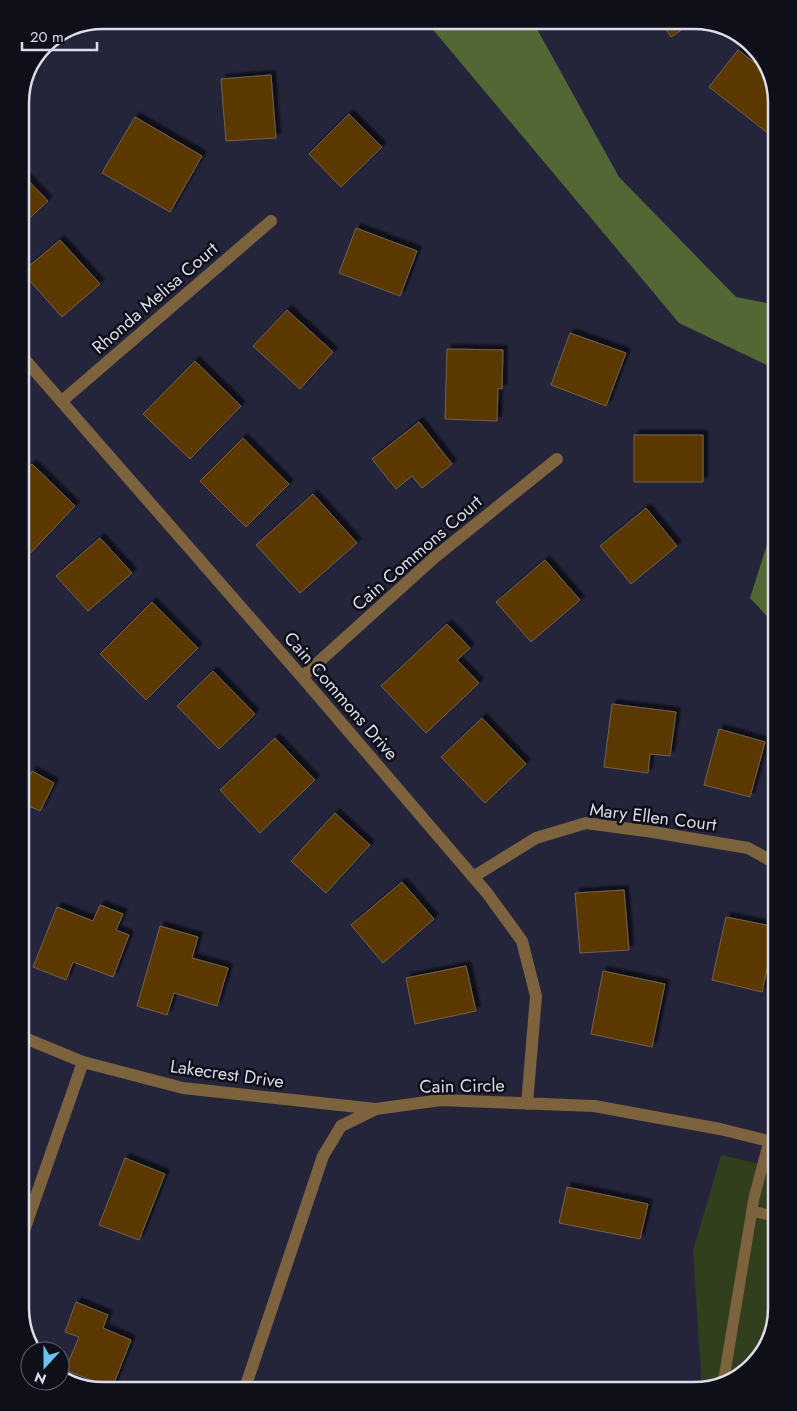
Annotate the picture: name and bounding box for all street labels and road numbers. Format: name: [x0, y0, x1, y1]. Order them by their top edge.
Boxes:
street label: Rhonda Melisa Court: [86, 236, 224, 360]
street label: Cain Commons Court: [346, 489, 488, 617]
street label: Cain Commons Drive: [278, 626, 404, 766]
street label: Mary Ellen Court: [588, 796, 719, 838]
street label: Lakecrest Drive: [169, 1053, 285, 1095]
street label: Cain Circle: [419, 1072, 505, 1100]

